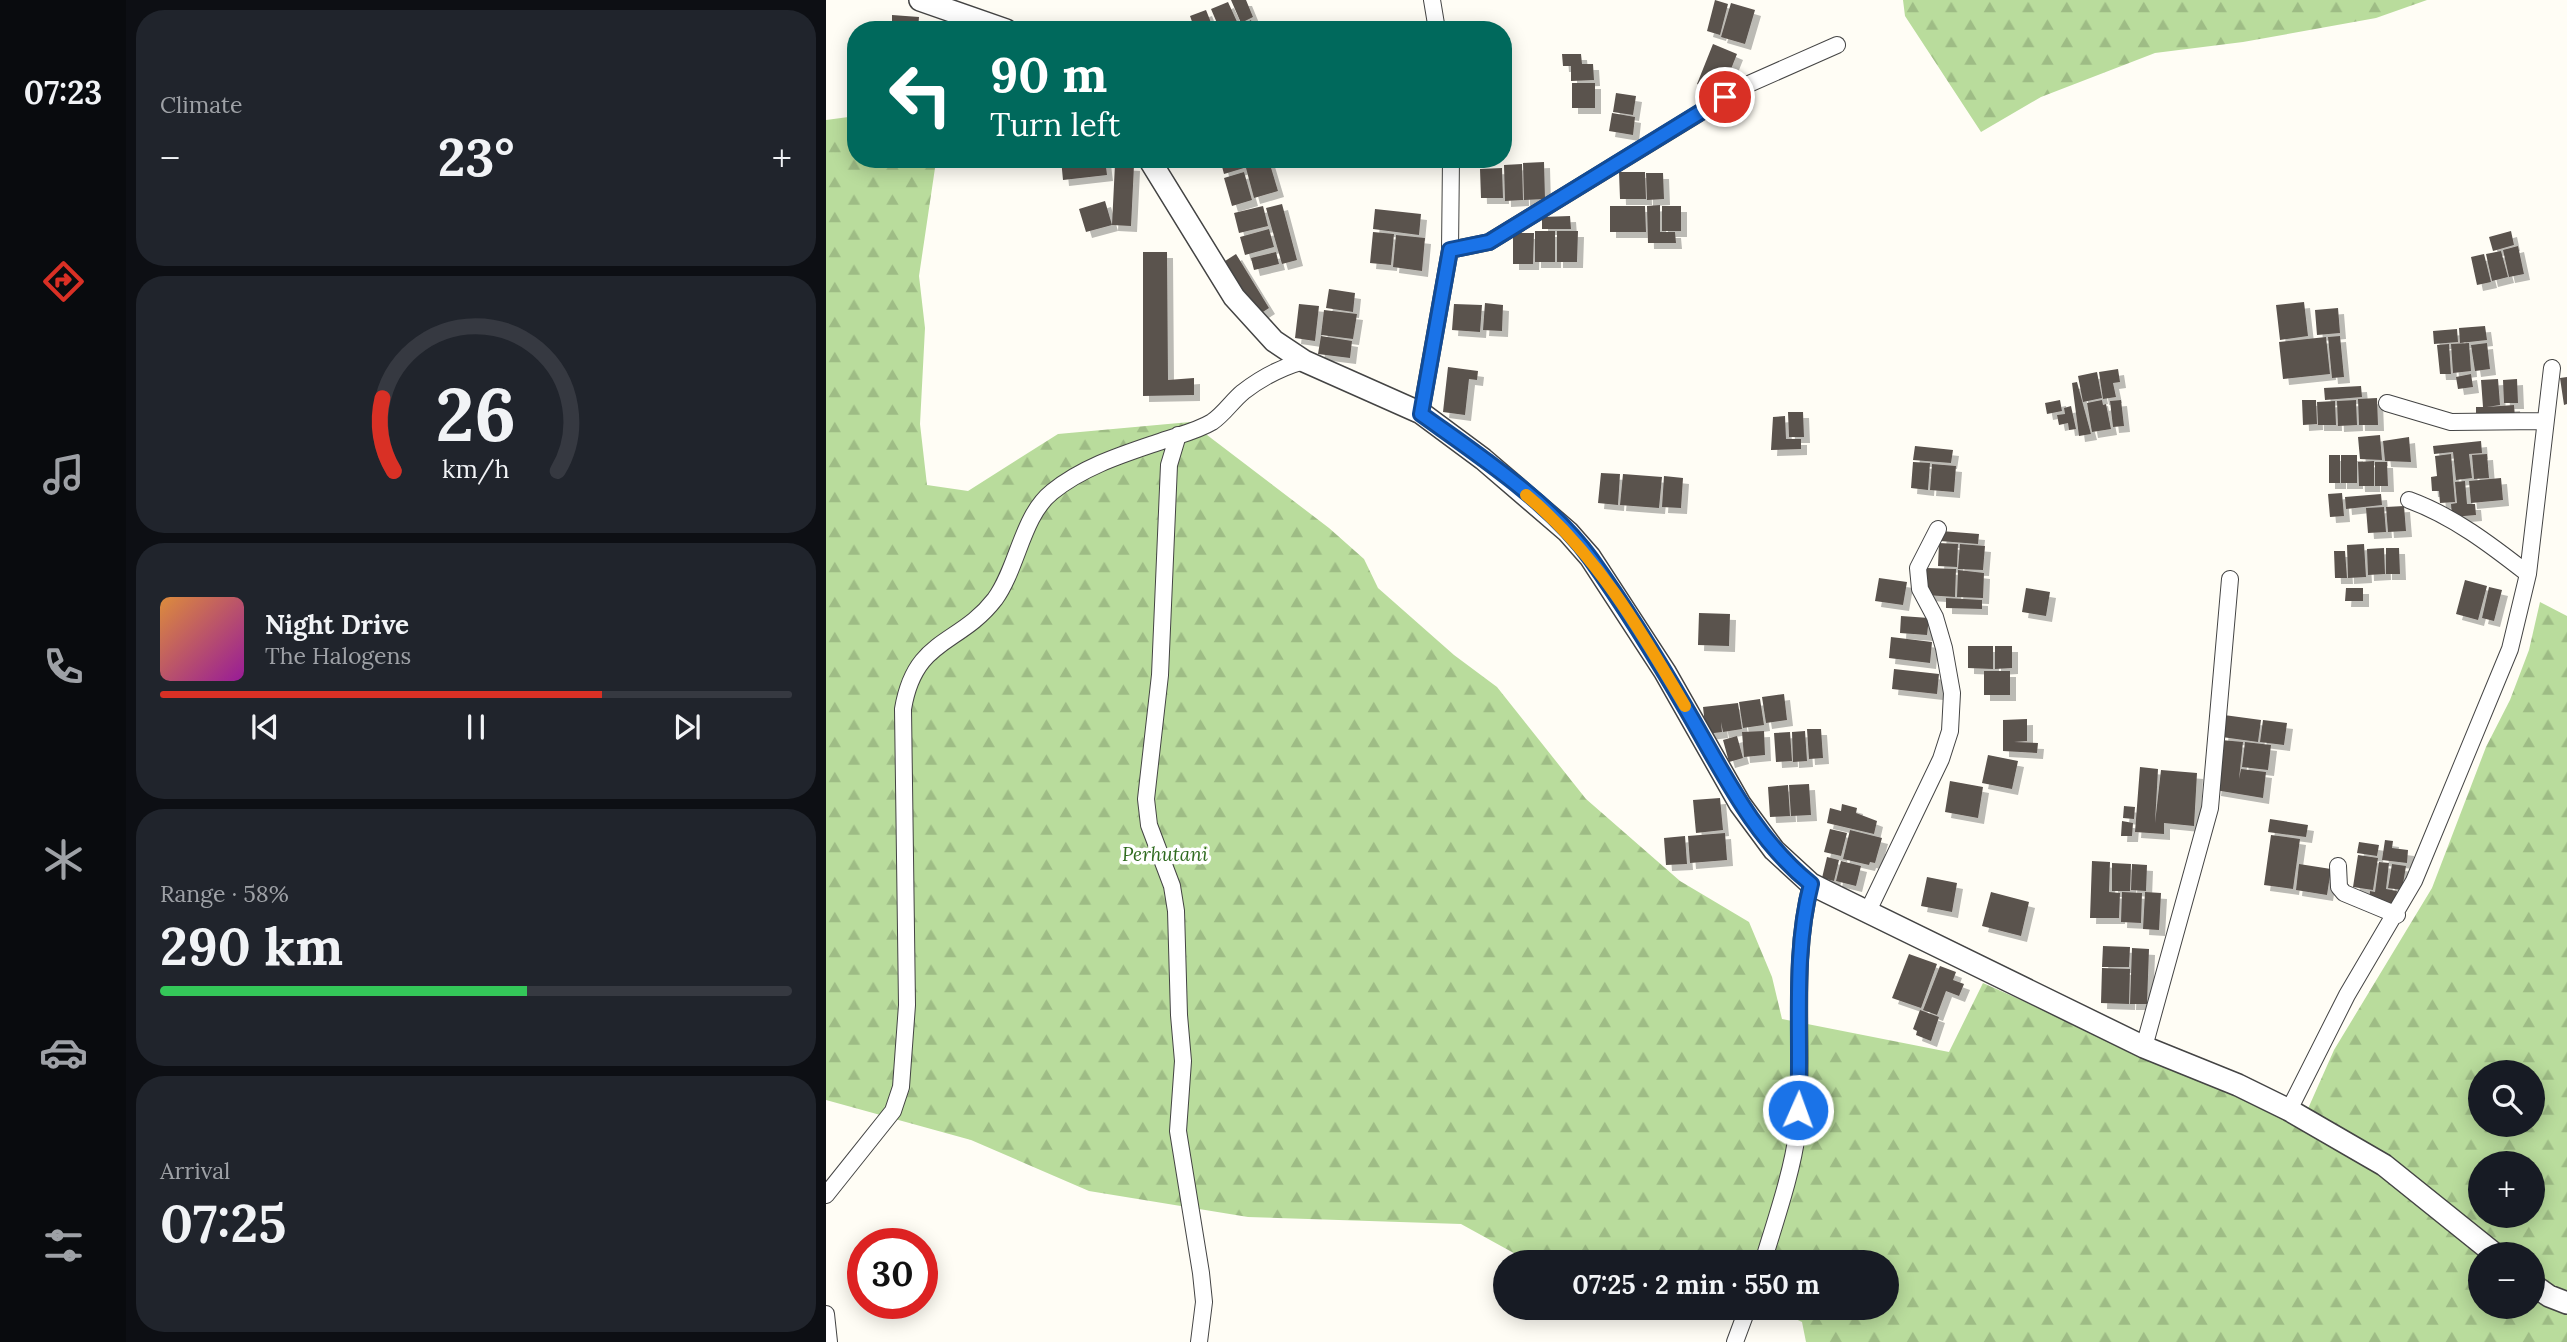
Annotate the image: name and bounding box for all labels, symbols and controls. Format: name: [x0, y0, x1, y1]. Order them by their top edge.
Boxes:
text: 90 m: [990, 43, 1107, 105]
icon: left: [875, 49, 966, 140]
pin: [1695, 67, 1755, 127]
text: 07:23: [24, 72, 102, 113]
icon: arrive: [1706, 78, 1744, 116]
text: Climate: [160, 90, 242, 119]
text: Turn left: [990, 104, 1120, 145]
text: 23°: [438, 124, 514, 190]
text: −: [160, 134, 180, 182]
text: +: [772, 134, 792, 182]
icon: directions: [39, 257, 88, 306]
text: 26: [436, 368, 516, 461]
icon: music: [39, 450, 88, 499]
text: km/h: [442, 452, 510, 484]
text: Night Drive: [265, 608, 409, 641]
text: The Halogens: [265, 641, 411, 670]
icon: phone: [39, 642, 88, 691]
icon: previous: [246, 708, 284, 746]
icon: pause: [457, 708, 495, 746]
icon: next: [668, 708, 706, 746]
icon: climate: [39, 835, 88, 884]
park label: Perhutani: [1122, 842, 1208, 866]
text: Range · 58%: [160, 879, 289, 908]
text: 290 km: [160, 913, 343, 979]
icon: car: [39, 1028, 88, 1077]
map controls: [2468, 1060, 2545, 1319]
button: search: [2468, 1060, 2545, 1137]
position arrow: [1761, 1073, 1835, 1147]
button: +: [2468, 1151, 2545, 1228]
text: Arrival: [160, 1156, 230, 1185]
text: 07:25: [160, 1190, 286, 1256]
icon: filters: [39, 1221, 88, 1270]
speed limit sign: 30: [847, 1228, 938, 1319]
button: −: [2468, 1242, 2545, 1319]
text: 07:25 · 2 min · 550 m: [1572, 1268, 1820, 1301]

